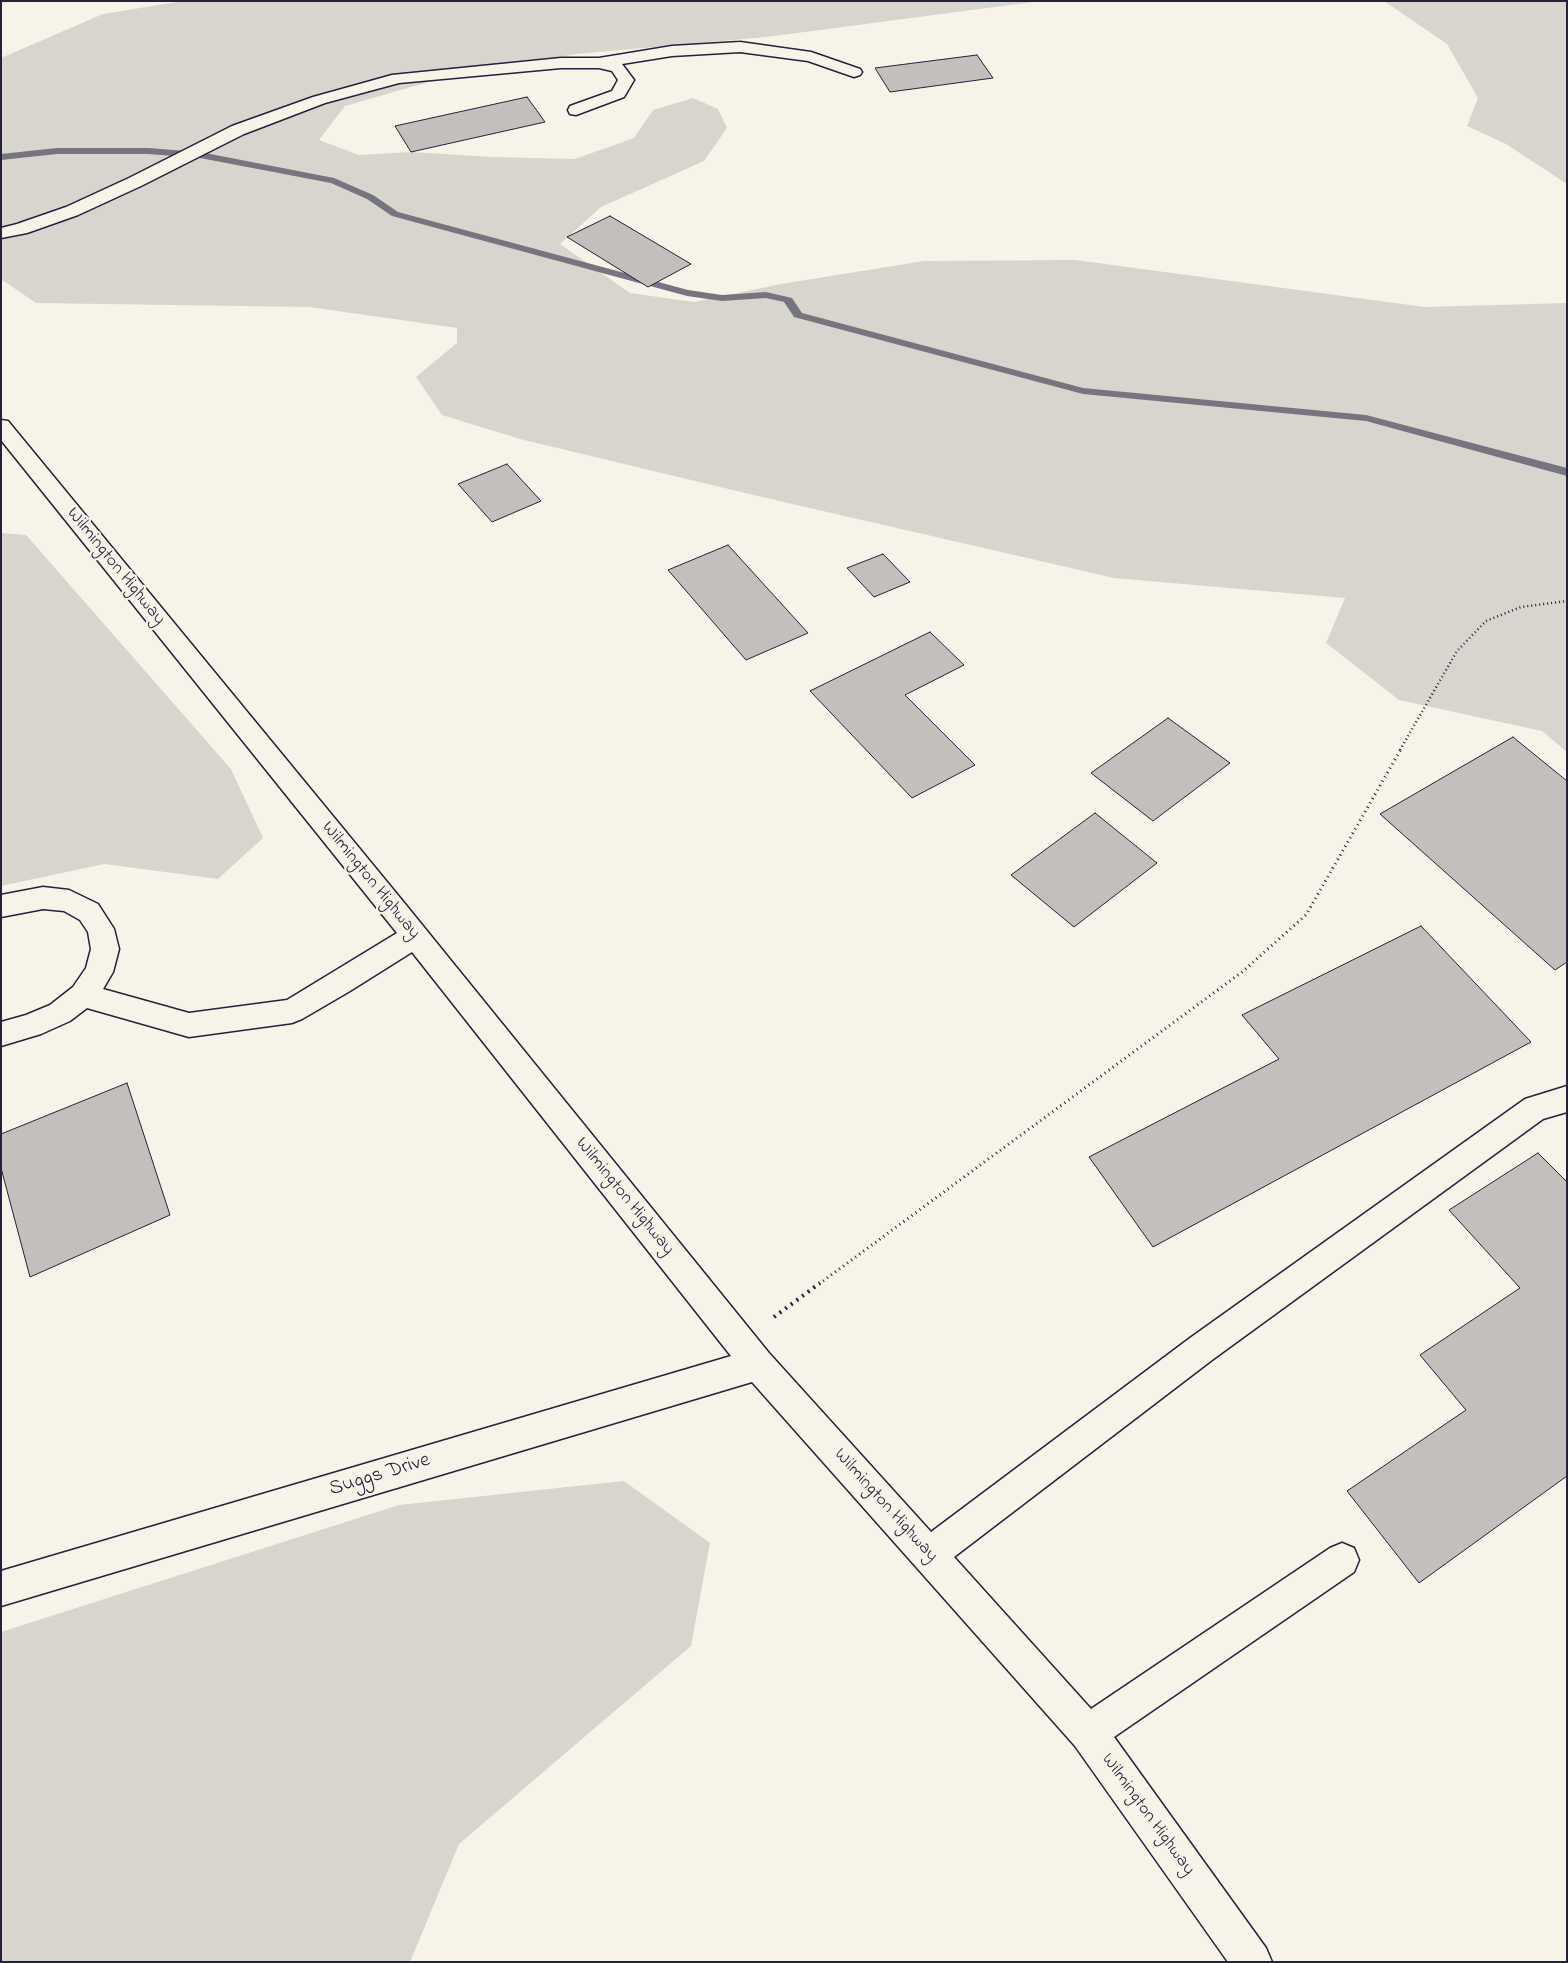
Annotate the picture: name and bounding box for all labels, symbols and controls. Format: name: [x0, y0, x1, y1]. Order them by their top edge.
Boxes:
street label: Wilmington Highway: [61, 504, 169, 630]
street label: Wilmington Highway: [316, 818, 424, 944]
street label: Wilmington Highway: [570, 1134, 678, 1260]
street label: Wilmington Highway: [828, 1445, 942, 1567]
street label: Suggs Drive: [327, 1449, 433, 1503]
street label: Wilmington Highway: [1096, 1750, 1198, 1880]

